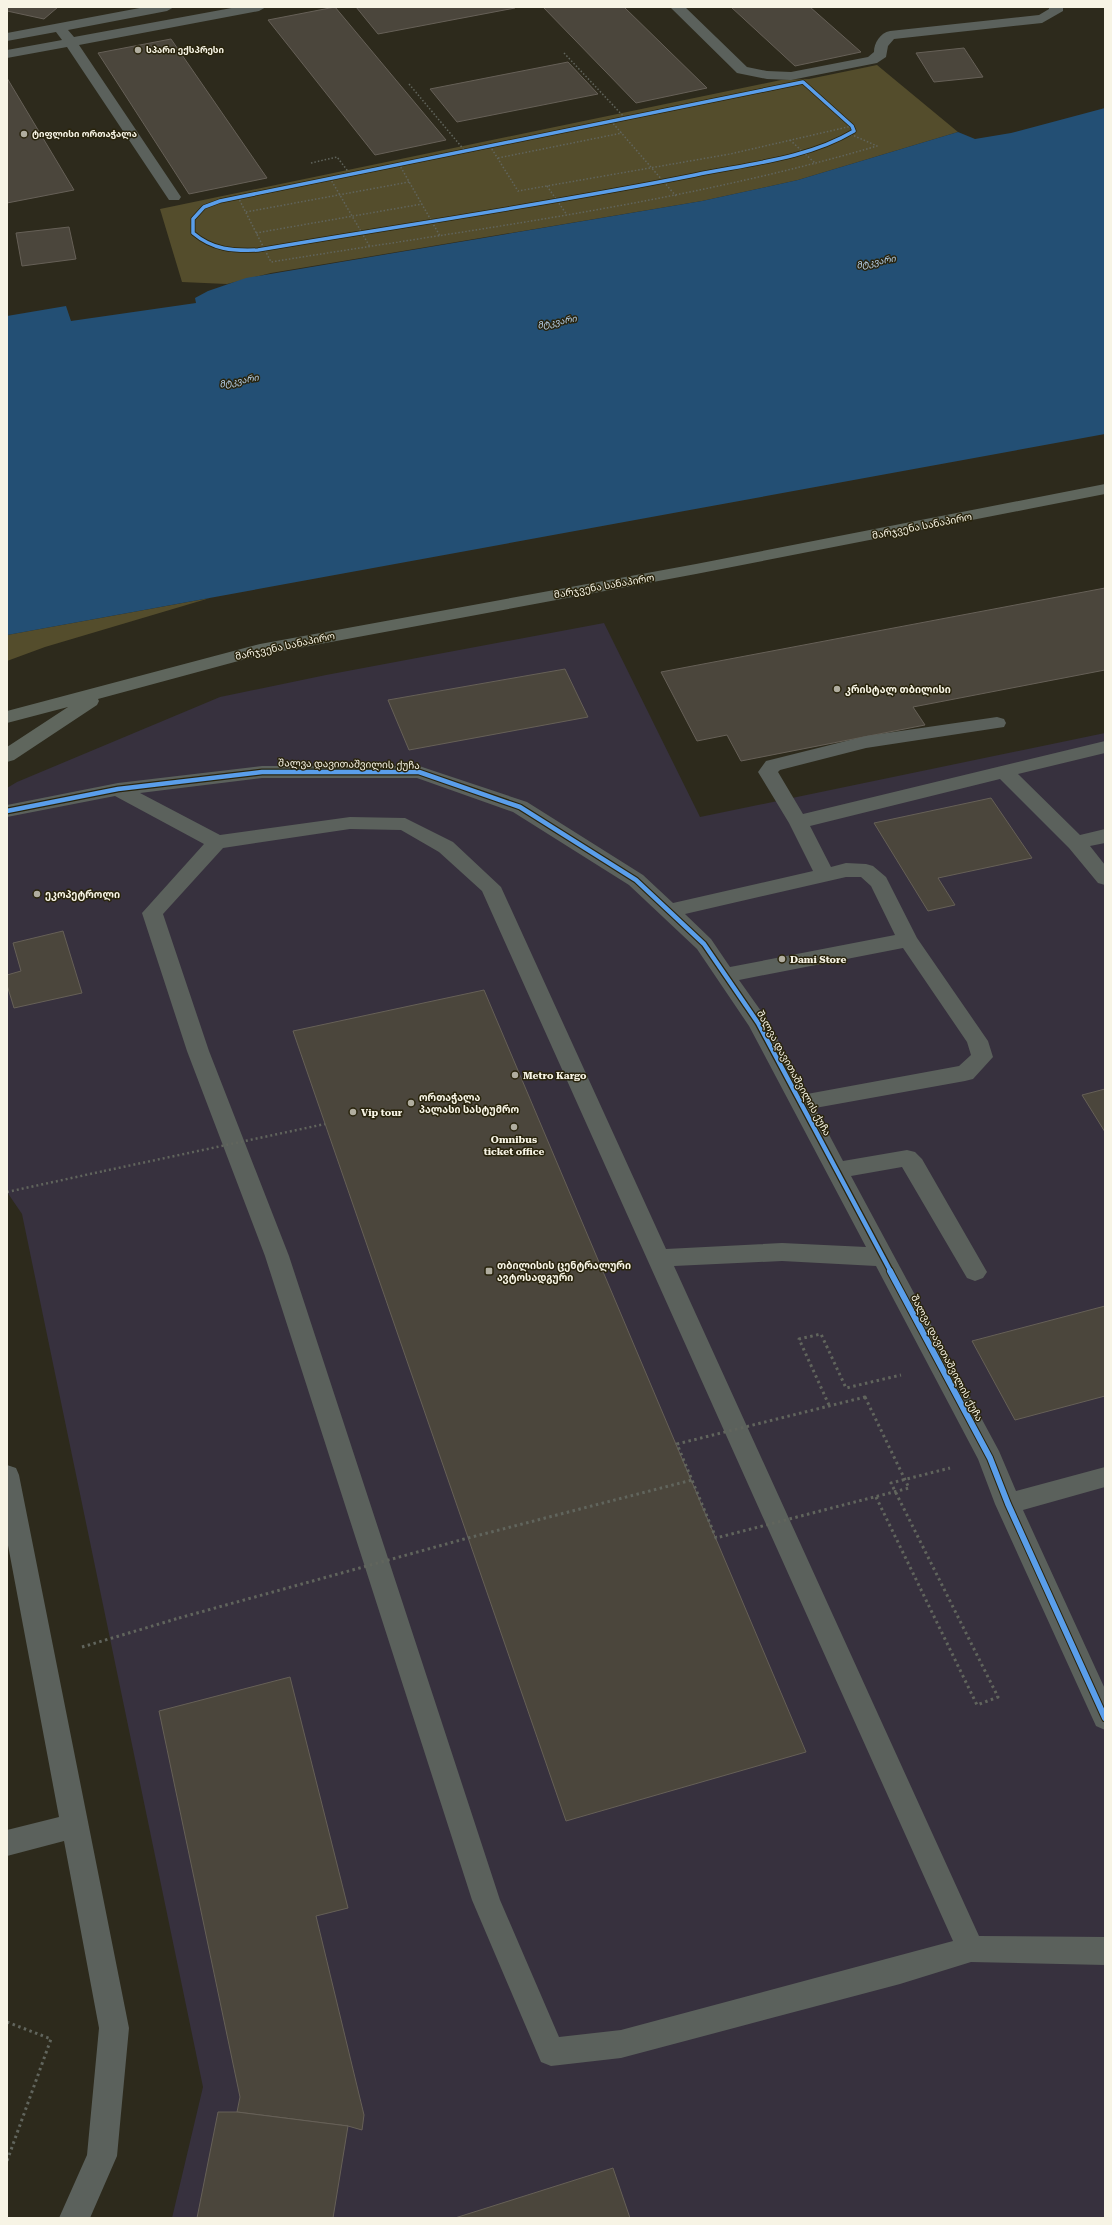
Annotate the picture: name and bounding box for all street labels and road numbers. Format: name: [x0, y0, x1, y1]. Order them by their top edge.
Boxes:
street label: მარჯვენა სანაპირო: [871, 511, 973, 542]
street label: მარჯვენა სანაპირო: [553, 572, 655, 601]
street label: მარჯვენა სანაპირო: [234, 630, 336, 663]
street label: შალვა დავითაშვილის ქუჩა: [278, 757, 420, 772]
street label: შალვა დავითაშვილის ქუჩა: [754, 1008, 833, 1138]
street label: შალვა დავითაშვილის ქუჩა: [908, 1293, 985, 1424]

